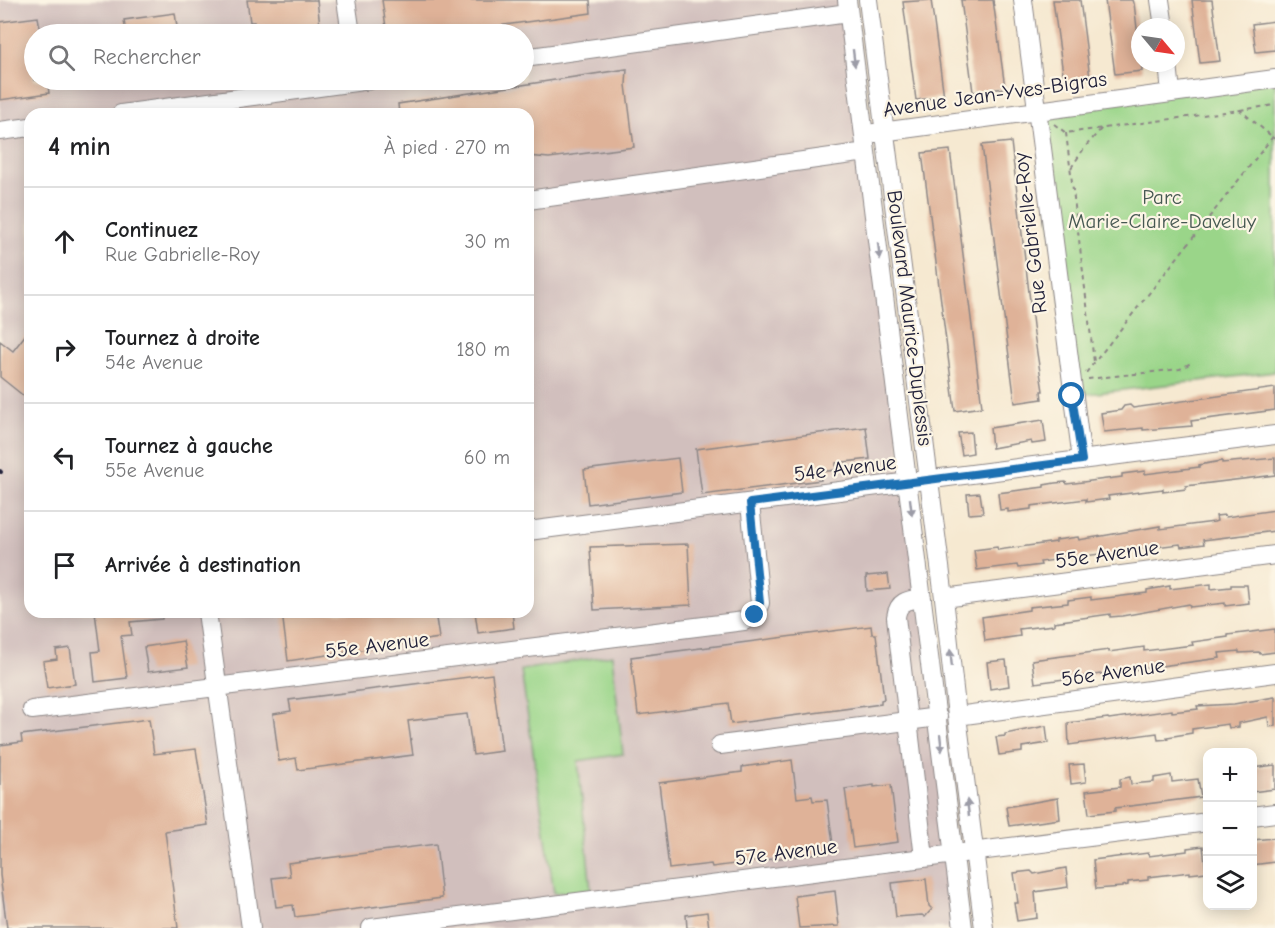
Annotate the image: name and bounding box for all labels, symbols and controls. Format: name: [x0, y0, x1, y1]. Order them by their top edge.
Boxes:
north arrow: [1131, 18, 1185, 72]
search box: [24, 24, 534, 90]
icon: search: [45, 41, 78, 74]
text: Rechercher: [93, 44, 201, 70]
one-way arrow: [849, 49, 859, 68]
street label: Avenue Jean-Yves-Bigras: [882, 66, 1108, 122]
text: 4 min: [48, 132, 111, 162]
text: À pied · 270 m: [384, 136, 510, 159]
street label: Rue Gabrielle-Roy: [1008, 150, 1052, 315]
park label: Parc Marie-Claire-Daveluy: [1068, 185, 1257, 233]
street label: Boulevard Maurice-Duplessis: [882, 189, 938, 447]
text: Continuez: [105, 217, 198, 243]
icon: ahead: [48, 225, 81, 258]
text: 30 m: [464, 230, 510, 253]
one-way arrow: [874, 242, 883, 261]
text: Rue Gabrielle-Roy: [105, 243, 260, 266]
text: Tournez à droite: [105, 325, 260, 351]
icon: right: [48, 333, 81, 366]
text: 180 m: [456, 338, 510, 361]
text: 54e Avenue: [105, 351, 203, 374]
route start: [1058, 382, 1084, 408]
text: Tournez à gauche: [105, 433, 273, 459]
icon: left: [48, 441, 81, 474]
text: 60 m: [464, 446, 510, 469]
street label: 54e Avenue: [792, 450, 898, 486]
text: 55e Avenue: [105, 459, 204, 482]
one-way arrow: [906, 498, 916, 517]
street label: 55e Avenue: [1054, 535, 1160, 573]
icon: arrive: [48, 549, 81, 582]
text: Arrivée à destination: [105, 552, 301, 578]
route end: [741, 601, 767, 627]
street label: 55e Avenue: [324, 627, 430, 663]
one-way arrow: [946, 648, 955, 667]
street label: 56e Avenue: [1060, 653, 1166, 691]
one-way arrow: [936, 733, 946, 752]
map controls: [1203, 748, 1257, 910]
button: +: [1203, 748, 1257, 802]
one-way arrow: [963, 798, 973, 817]
button: −: [1203, 802, 1257, 856]
street label: 57e Avenue: [734, 834, 838, 870]
button: layers: [1203, 856, 1257, 910]

